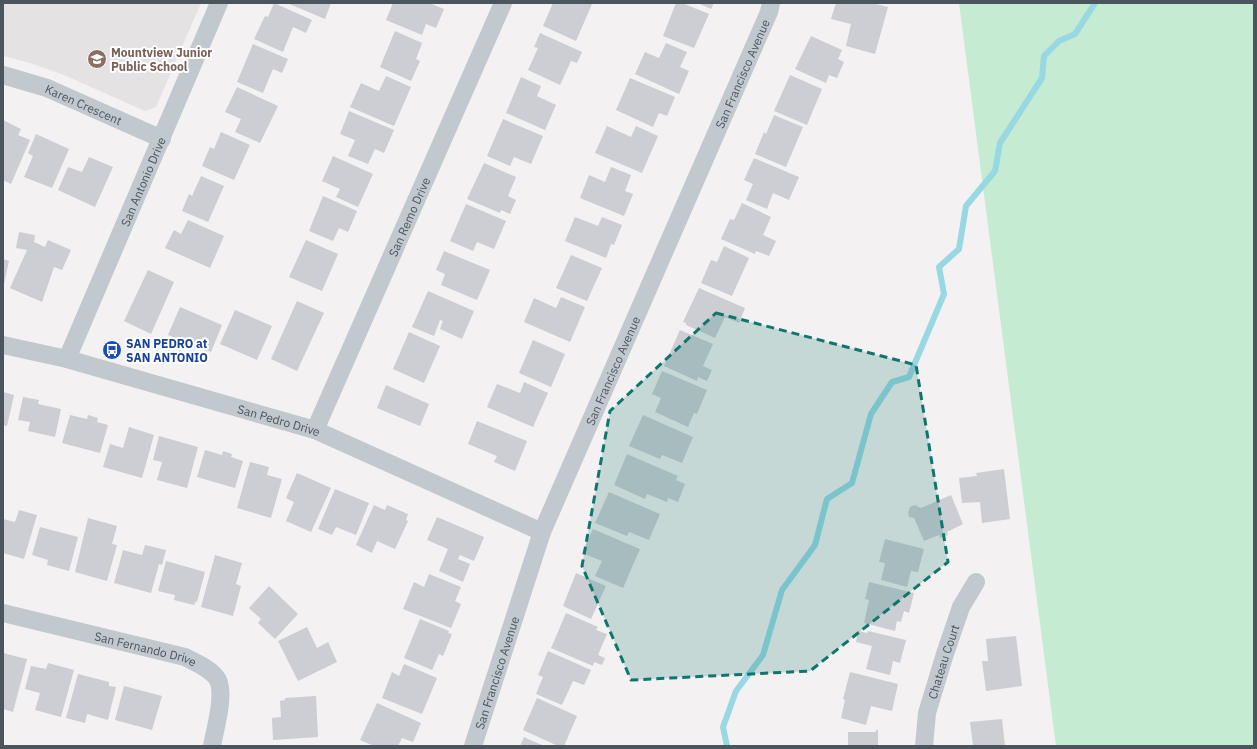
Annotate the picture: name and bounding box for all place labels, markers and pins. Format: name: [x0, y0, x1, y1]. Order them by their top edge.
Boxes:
place label: Mountview Junior Public School: [111, 45, 212, 74]
school or university icon: Mountview Junior Public School: [86, 48, 108, 70]
place label: SAN PEDRO at SAN ANTONIO: [126, 336, 208, 365]
bus stop icon: SAN PEDRO at SAN ANTONIO: [101, 339, 123, 361]

